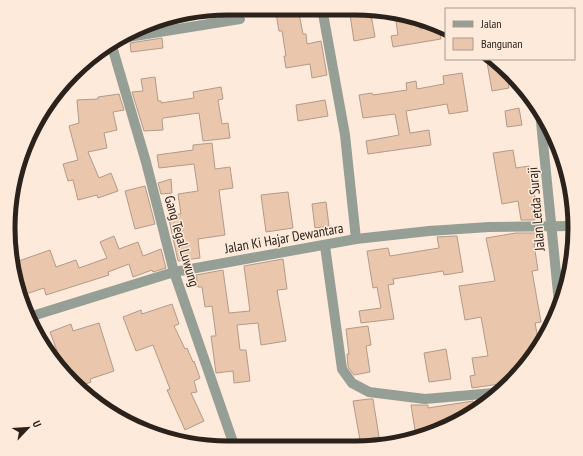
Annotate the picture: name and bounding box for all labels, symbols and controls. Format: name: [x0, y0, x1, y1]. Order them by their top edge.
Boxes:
legend: [445, 8, 575, 60]
text: Jalan: [480, 16, 502, 31]
text: Bangunan: [481, 36, 522, 51]
street label: Jalan Letda Suraji: [523, 166, 549, 253]
street label: Gang Tegal Luwung: [160, 193, 204, 289]
street label: Jalan Ki Hajar Dewantara: [222, 219, 345, 257]
north arrow: [8, 408, 48, 448]
text: U: [30, 418, 45, 430]

